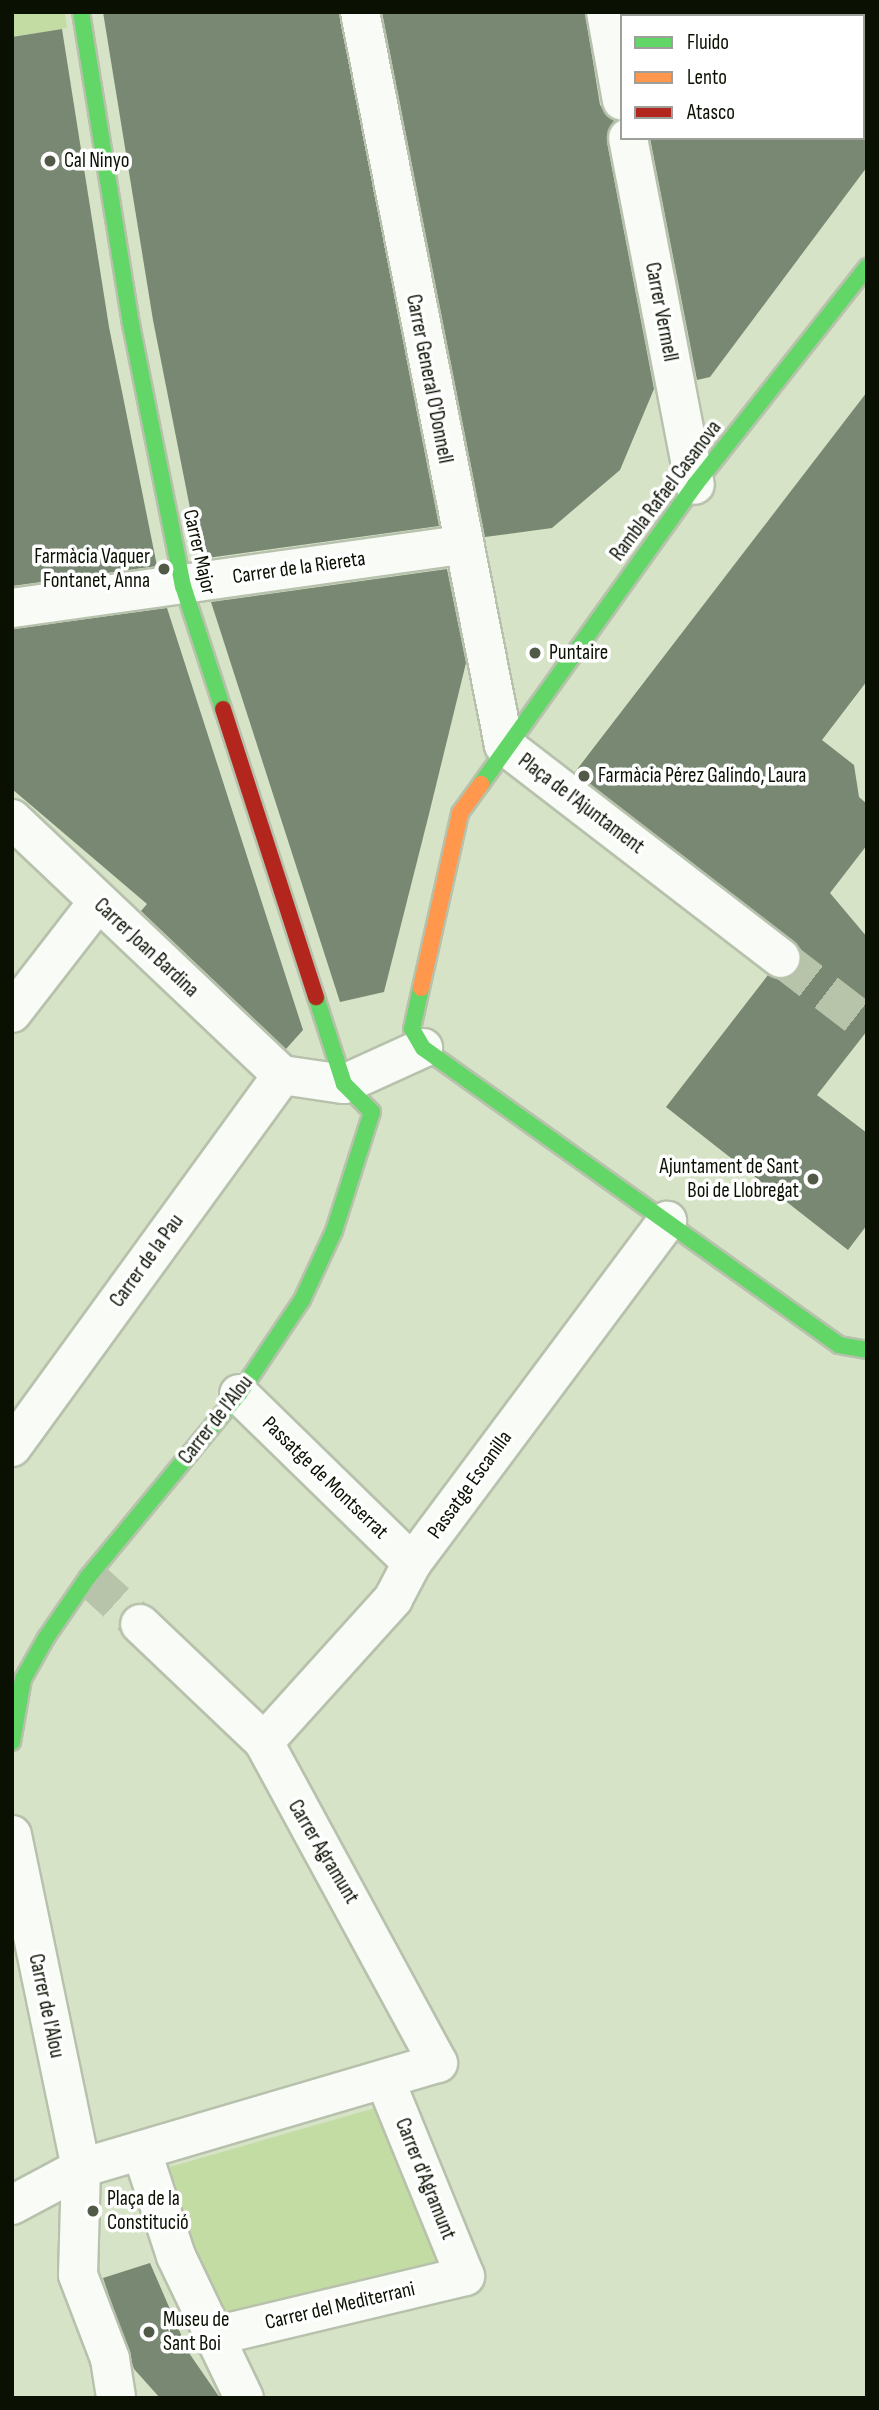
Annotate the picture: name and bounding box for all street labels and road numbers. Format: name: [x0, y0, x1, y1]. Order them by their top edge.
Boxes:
street label: Carrer Vermell: [639, 260, 683, 364]
street label: Carrer General O'Donnell: [400, 292, 458, 466]
street label: Rambla Rafael Casanova: [605, 416, 727, 566]
street label: Carrer Major: [177, 507, 221, 597]
street label: Carrer de la Riereta: [231, 546, 367, 590]
street label: Plaça de l'Ajuntament: [513, 748, 649, 860]
street label: Carrer Joan Bardina: [88, 893, 204, 1003]
street label: Carrer de la Pau: [105, 1210, 189, 1312]
street label: Carrer de l'Alou: [173, 1371, 259, 1469]
street label: Passatge de Montserrat: [257, 1412, 393, 1544]
street label: Passatge Escanilla: [422, 1426, 518, 1544]
street label: Carrer Agramunt: [282, 1796, 364, 1908]
street label: Carrer de l'Alou: [23, 1952, 69, 2060]
street label: Carrer d'Agramunt: [389, 2115, 461, 2243]
street label: Carrer del Mediterrani: [263, 2277, 417, 2335]

